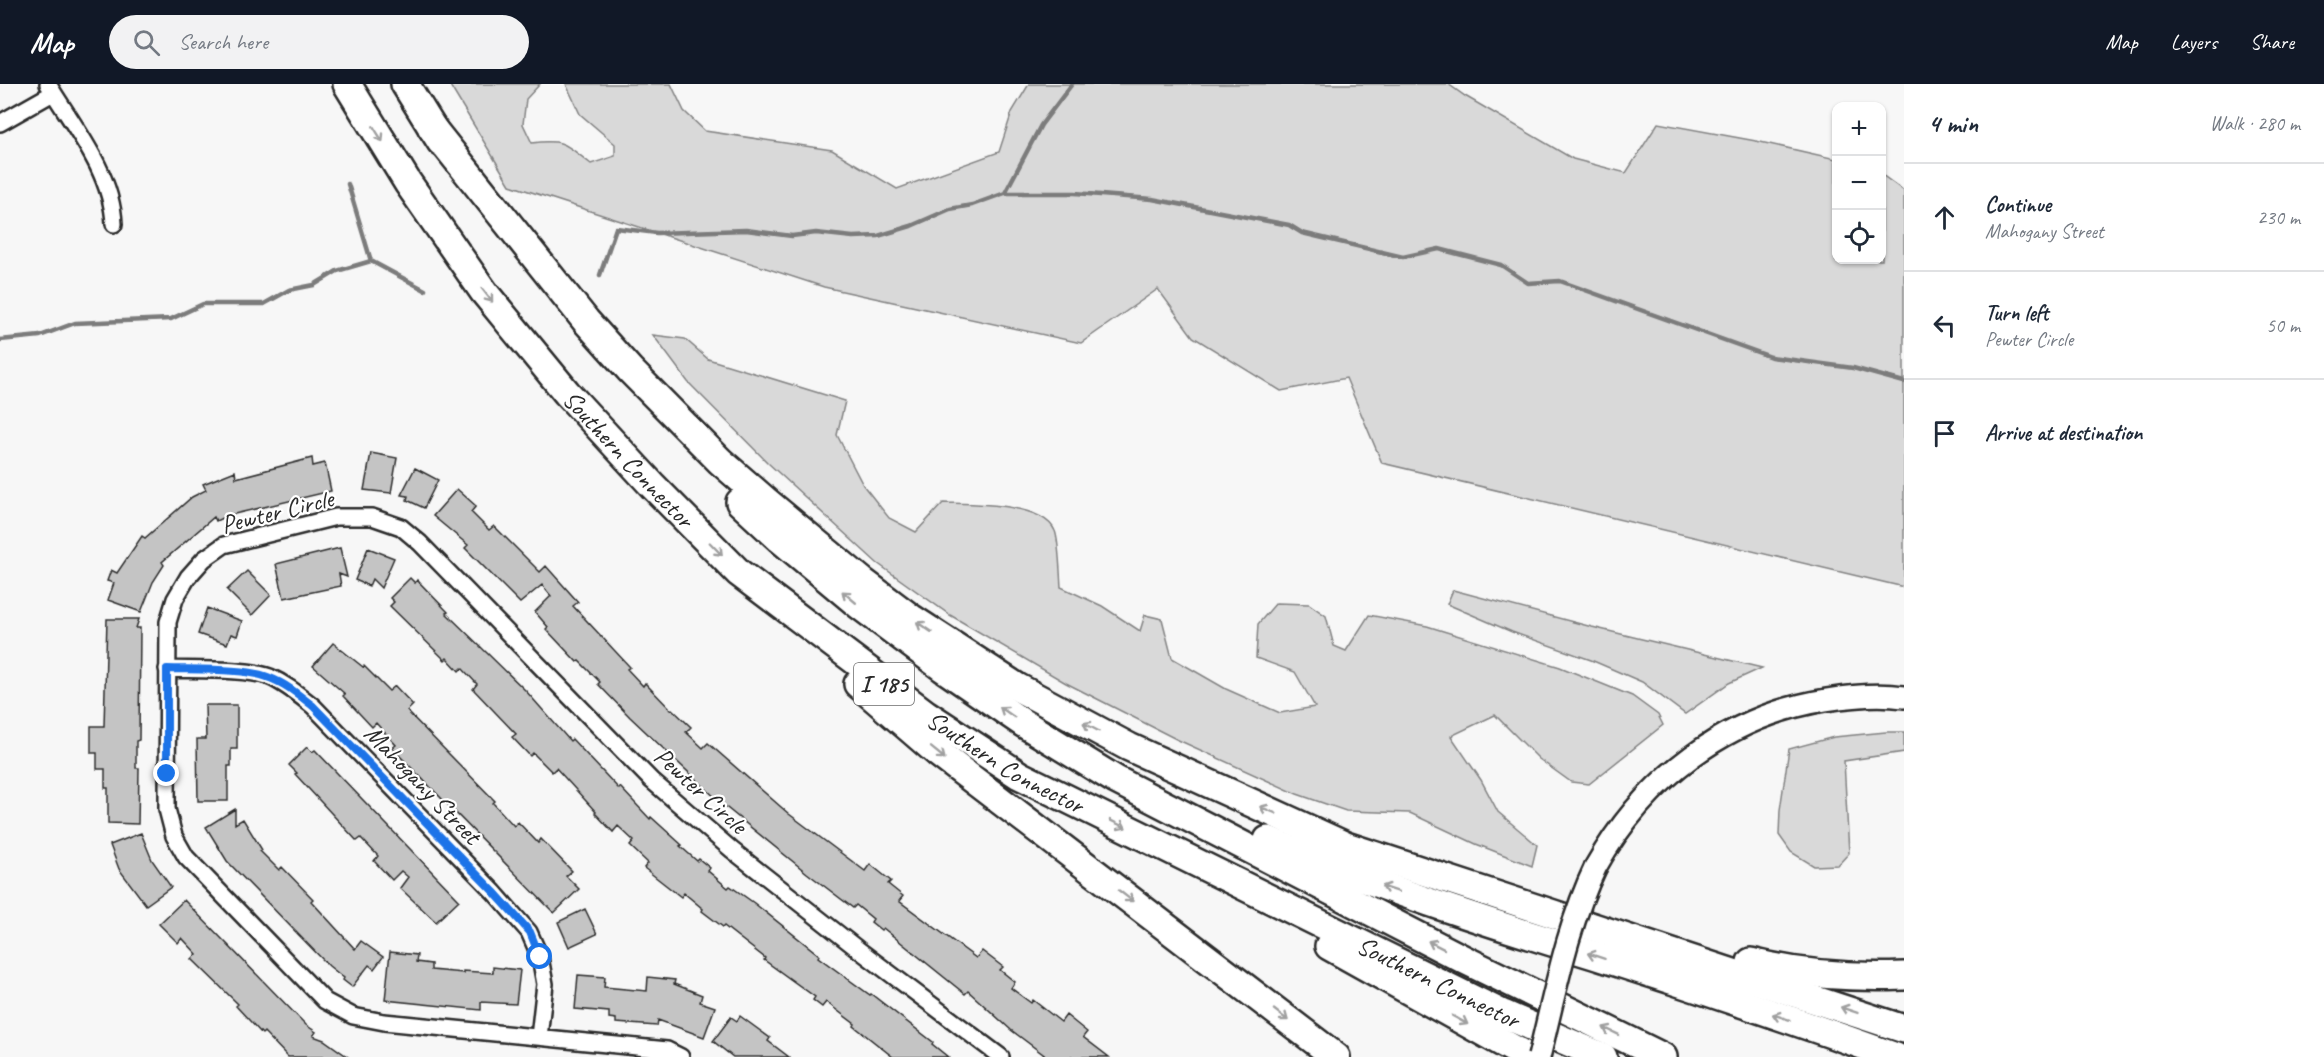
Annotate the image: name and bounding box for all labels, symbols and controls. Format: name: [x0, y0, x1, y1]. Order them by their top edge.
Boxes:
search box: [109, 15, 529, 69]
text: Map: [30, 25, 73, 60]
icon: search: [130, 26, 163, 59]
text: Search here: [178, 28, 268, 56]
text: Map: [2105, 29, 2138, 55]
text: Layers: [2171, 29, 2217, 55]
text: Share: [2250, 29, 2294, 55]
map controls: [1832, 102, 1886, 264]
button: +: [1832, 102, 1886, 156]
text: 4 min: [1928, 107, 1978, 140]
text: Walk · 280 m: [2210, 111, 2300, 136]
one-way arrow: [372, 125, 384, 142]
button: −: [1832, 156, 1886, 210]
text: Continue: [1985, 191, 2051, 219]
icon: ahead: [1928, 201, 1961, 234]
text: 230 m: [2257, 205, 2300, 230]
button: locate: [1832, 210, 1886, 264]
text: Mahogany Street: [1985, 219, 2104, 244]
one-way arrow: [481, 287, 494, 303]
text: Turn left: [1985, 299, 2049, 327]
icon: left: [1928, 309, 1961, 342]
text: 50 m: [2266, 313, 2300, 338]
text: Pewter Circle: [1985, 327, 2073, 352]
street label: Southern Connector: [556, 383, 703, 537]
icon: arrive: [1928, 417, 1961, 450]
text: Arrive at destination: [1985, 419, 2142, 447]
street label: Pewter Circle: [218, 481, 339, 541]
one-way arrow: [708, 542, 723, 557]
one-way arrow: [842, 590, 857, 604]
one-way arrow: [916, 620, 933, 633]
road number: I 185: [854, 663, 914, 705]
street label: Southern Connector: [920, 703, 1091, 823]
one-way arrow: [999, 706, 1015, 718]
street label: Mahogany Street: [357, 717, 490, 853]
one-way arrow: [1083, 721, 1101, 732]
street label: Pewter Circle: [647, 740, 756, 843]
one-way arrow: [930, 746, 946, 759]
route end: [153, 760, 179, 786]
one-way arrow: [1259, 804, 1277, 815]
one-way arrow: [1108, 818, 1126, 830]
one-way arrow: [1381, 883, 1400, 894]
one-way arrow: [1118, 890, 1134, 903]
street label: Southern Connector: [1351, 929, 1527, 1037]
one-way arrow: [1428, 939, 1445, 951]
route start: [526, 943, 552, 969]
one-way arrow: [1587, 950, 1606, 961]
one-way arrow: [1840, 1004, 1859, 1015]
one-way arrow: [1273, 1008, 1289, 1021]
one-way arrow: [1772, 1011, 1791, 1022]
one-way arrow: [1450, 1015, 1468, 1026]
one-way arrow: [1603, 1025, 1620, 1037]

